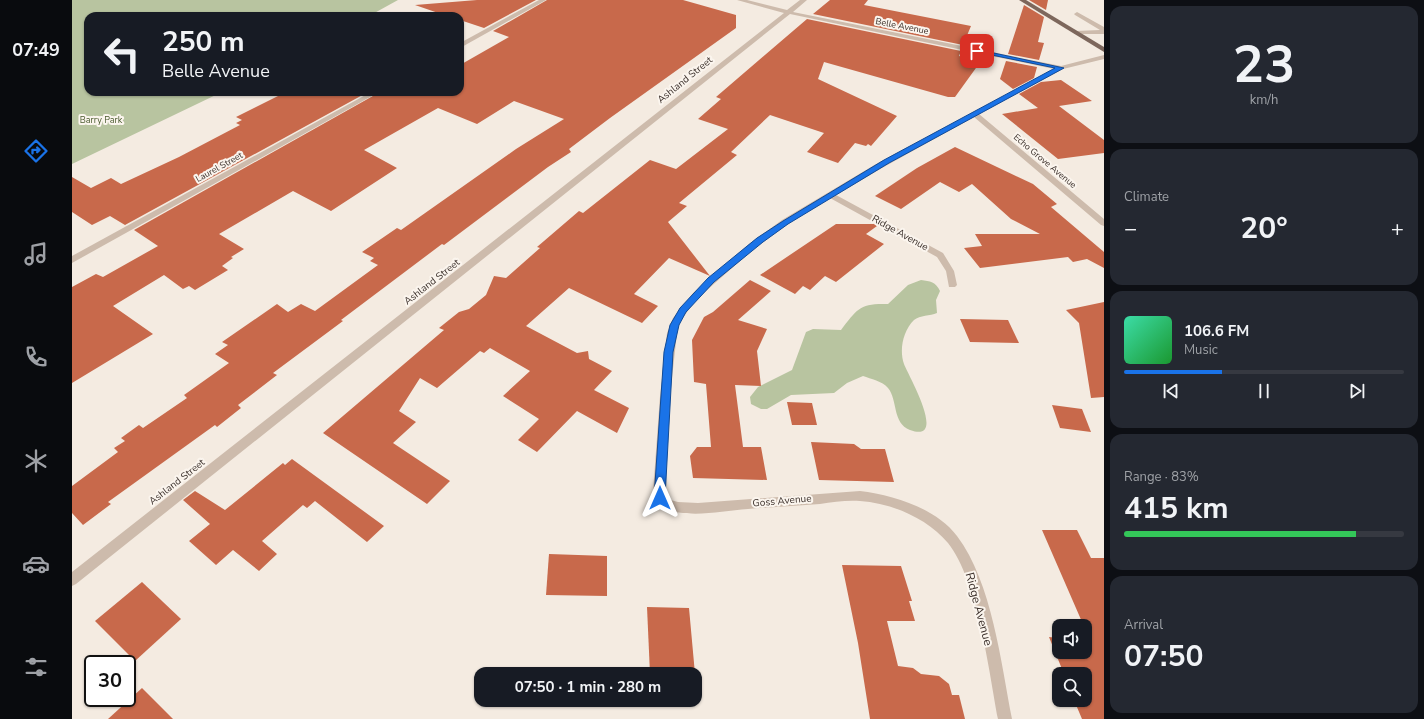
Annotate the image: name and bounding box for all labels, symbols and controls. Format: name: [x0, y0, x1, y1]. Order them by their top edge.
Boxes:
street label: Belle Avenue: [874, 15, 930, 37]
text: 250 m: [162, 23, 245, 61]
icon: left: [96, 28, 148, 80]
text: 23: [1233, 29, 1295, 100]
pin: [960, 34, 994, 68]
text: 07:49: [12, 38, 60, 62]
icon: arrive: [966, 40, 988, 62]
street label: Ashland Street: [654, 53, 716, 107]
text: Belle Avenue: [162, 59, 270, 83]
text: km/h: [1250, 91, 1278, 109]
park label: Barry Park: [80, 114, 123, 126]
street label: Echo Grove Avenue: [1011, 131, 1079, 191]
icon: directions: [22, 137, 50, 165]
street label: Laurel Street: [193, 149, 245, 185]
text: Climate: [1124, 188, 1169, 206]
text: 20°: [1240, 208, 1288, 249]
street label: Ridge Avenue: [869, 212, 931, 254]
text: −: [1124, 214, 1137, 244]
text: +: [1391, 214, 1404, 244]
icon: music: [22, 240, 50, 268]
street label: Ashland Street: [401, 255, 463, 308]
text: 106.6 FM: [1184, 321, 1249, 341]
text: Music: [1184, 341, 1218, 359]
icon: phone: [22, 343, 50, 371]
icon: previous: [1160, 380, 1182, 402]
icon: pause: [1253, 380, 1275, 402]
icon: next: [1346, 380, 1368, 402]
icon: climate: [22, 447, 50, 475]
street label: Ashland Street: [146, 455, 208, 508]
text: Range · 83%: [1124, 468, 1199, 486]
position arrow: [639, 477, 681, 519]
text: 415 km: [1124, 488, 1229, 529]
street label: Goss Avenue: [752, 491, 812, 511]
icon: car: [22, 550, 50, 578]
street label: Ridge Avenue: [962, 571, 996, 647]
text: Arrival: [1124, 616, 1163, 634]
map controls: [1052, 619, 1092, 707]
button: sound: [1052, 619, 1092, 659]
text: 07:50: [1124, 636, 1203, 677]
icon: filters: [22, 653, 50, 681]
speed limit sign: 30: [84, 655, 136, 707]
button: search: [1052, 667, 1092, 707]
text: 07:50 · 1 min · 280 m: [515, 677, 661, 697]

